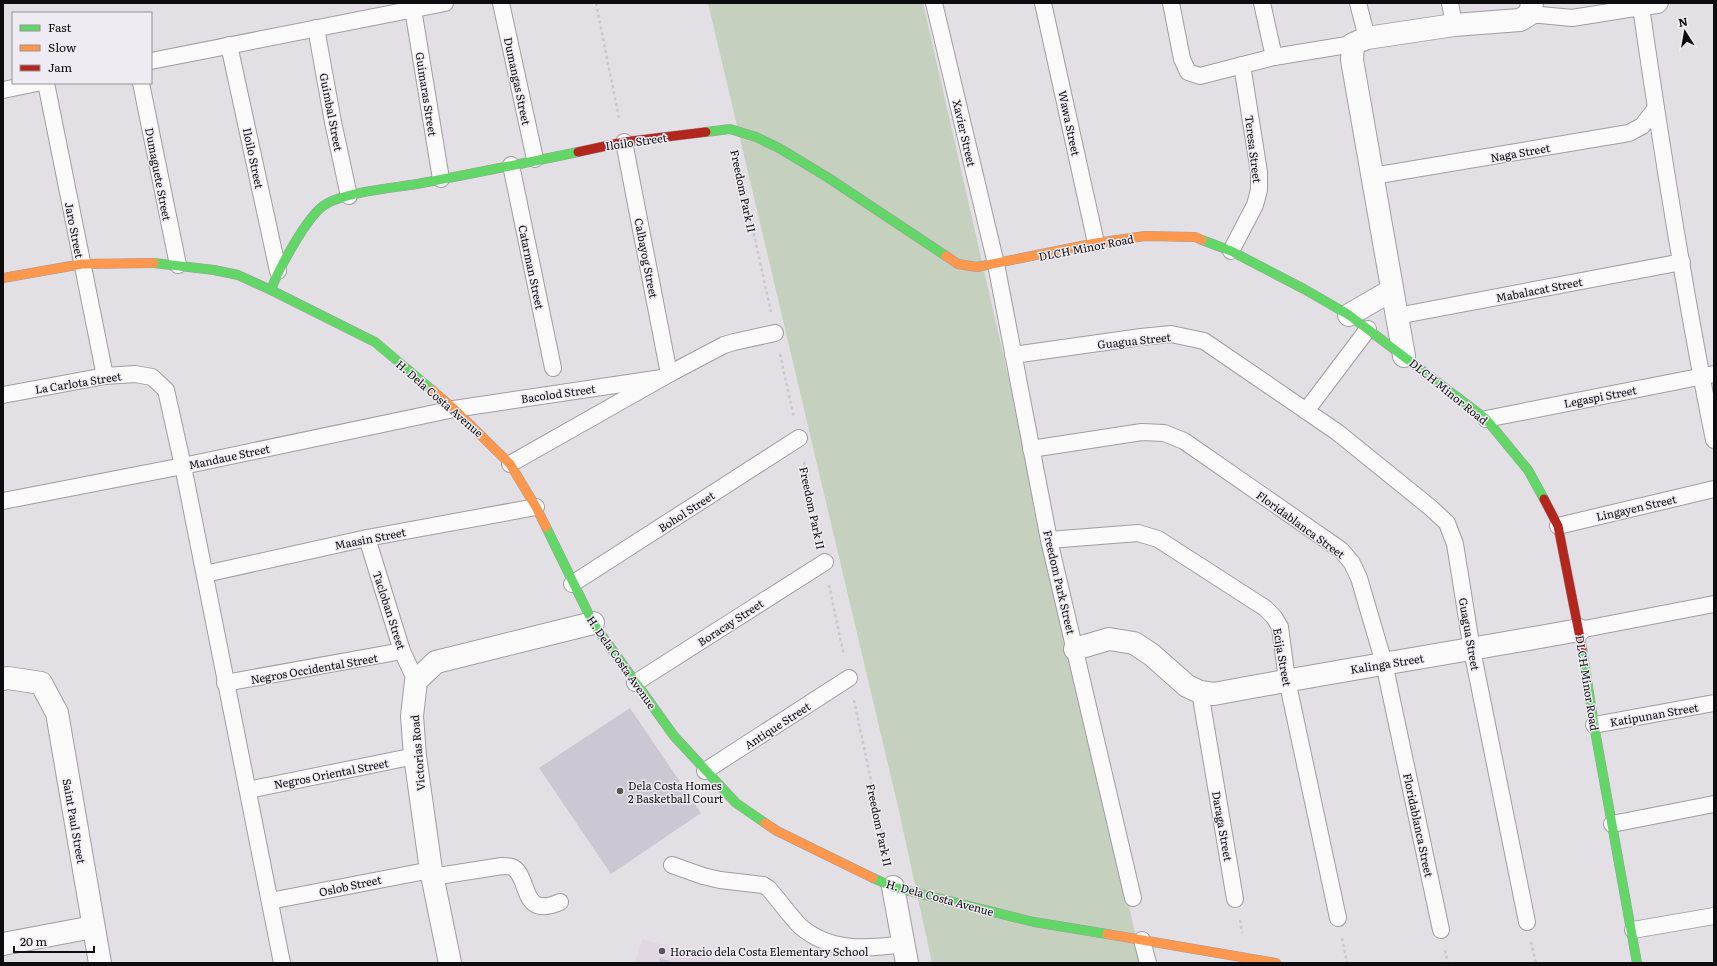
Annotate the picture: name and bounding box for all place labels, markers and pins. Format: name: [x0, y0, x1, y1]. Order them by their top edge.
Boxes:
place label: Dela Costa Homes 2 Basketball Court: [628, 777, 724, 806]
marker: Dela Costa Homes 2 Basketball Court: [615, 786, 625, 796]
place label: Horacio dela Costa Elementary School: [670, 943, 869, 959]
marker: Horacio dela Costa Elementary School: [657, 946, 667, 956]

